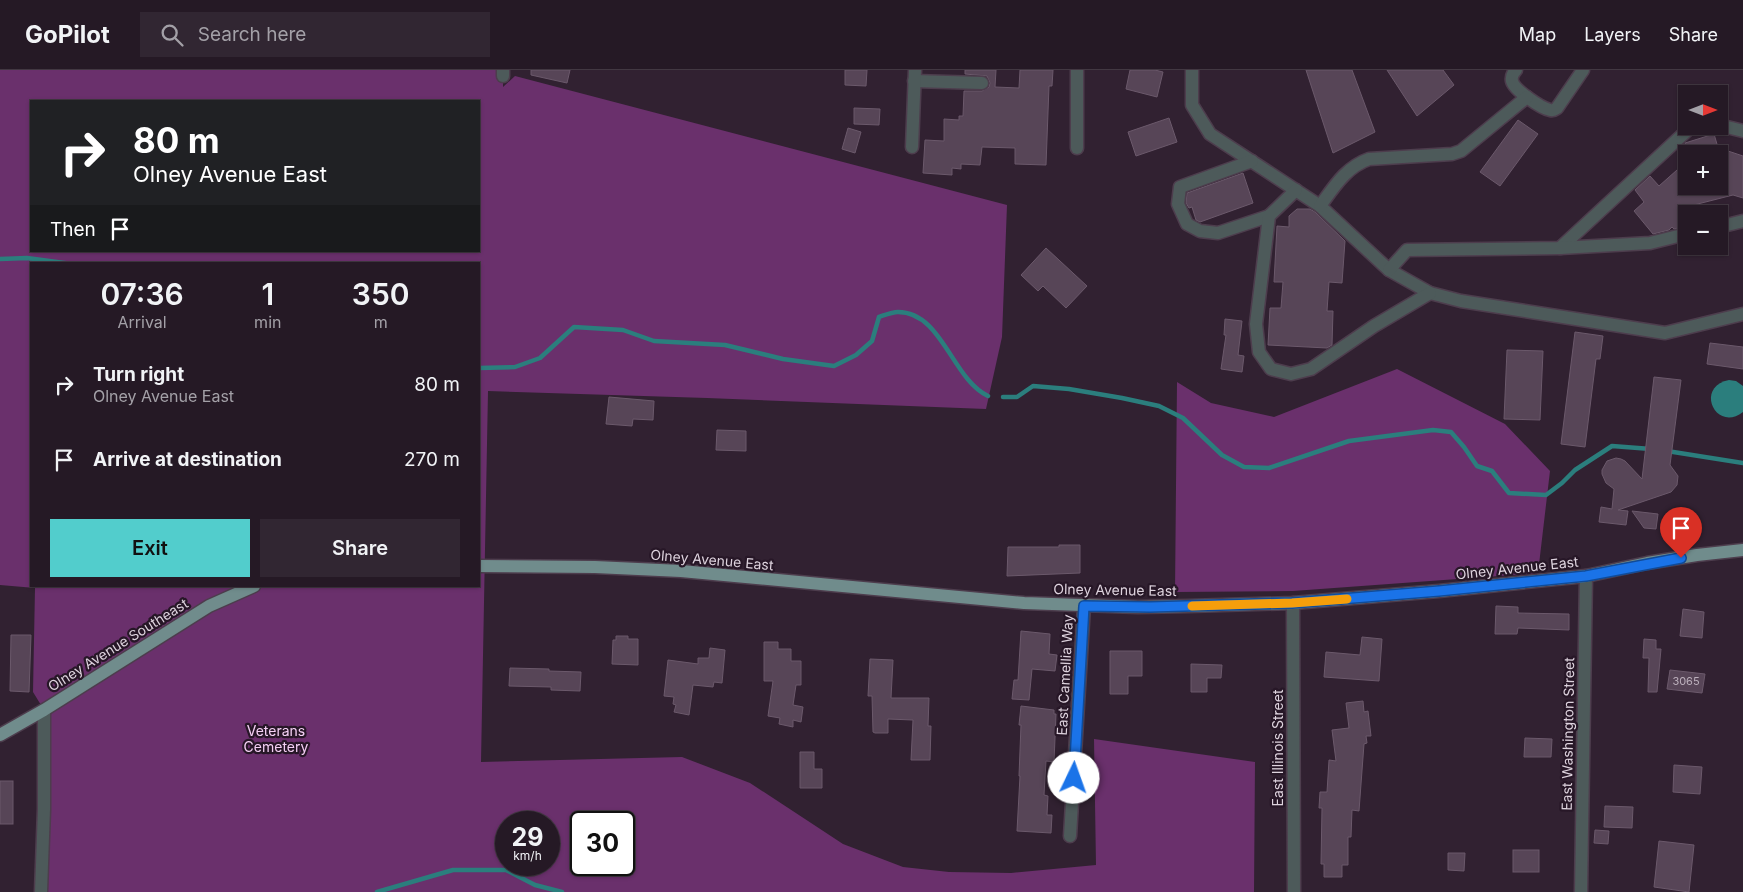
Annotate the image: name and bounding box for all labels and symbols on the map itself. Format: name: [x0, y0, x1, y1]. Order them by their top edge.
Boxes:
north arrow: [1678, 85, 1728, 135]
pin: [1660, 507, 1702, 558]
street label: Olney Avenue East: [650, 546, 775, 573]
street label: Olney Avenue East: [1455, 553, 1580, 582]
street label: Olney Avenue East: [1053, 580, 1177, 599]
street label: Olney Avenue Southeast: [45, 594, 191, 695]
street label: East Camellia Way: [1053, 614, 1076, 736]
street label: East Washington Street: [1558, 657, 1577, 811]
house number: 3065: [1672, 674, 1700, 688]
street label: East Illinois Street: [1269, 689, 1286, 807]
park label: Veterans Cemetery: [244, 722, 309, 755]
position arrow: [1047, 751, 1099, 803]
speed limit sign: 30: [570, 811, 635, 876]

